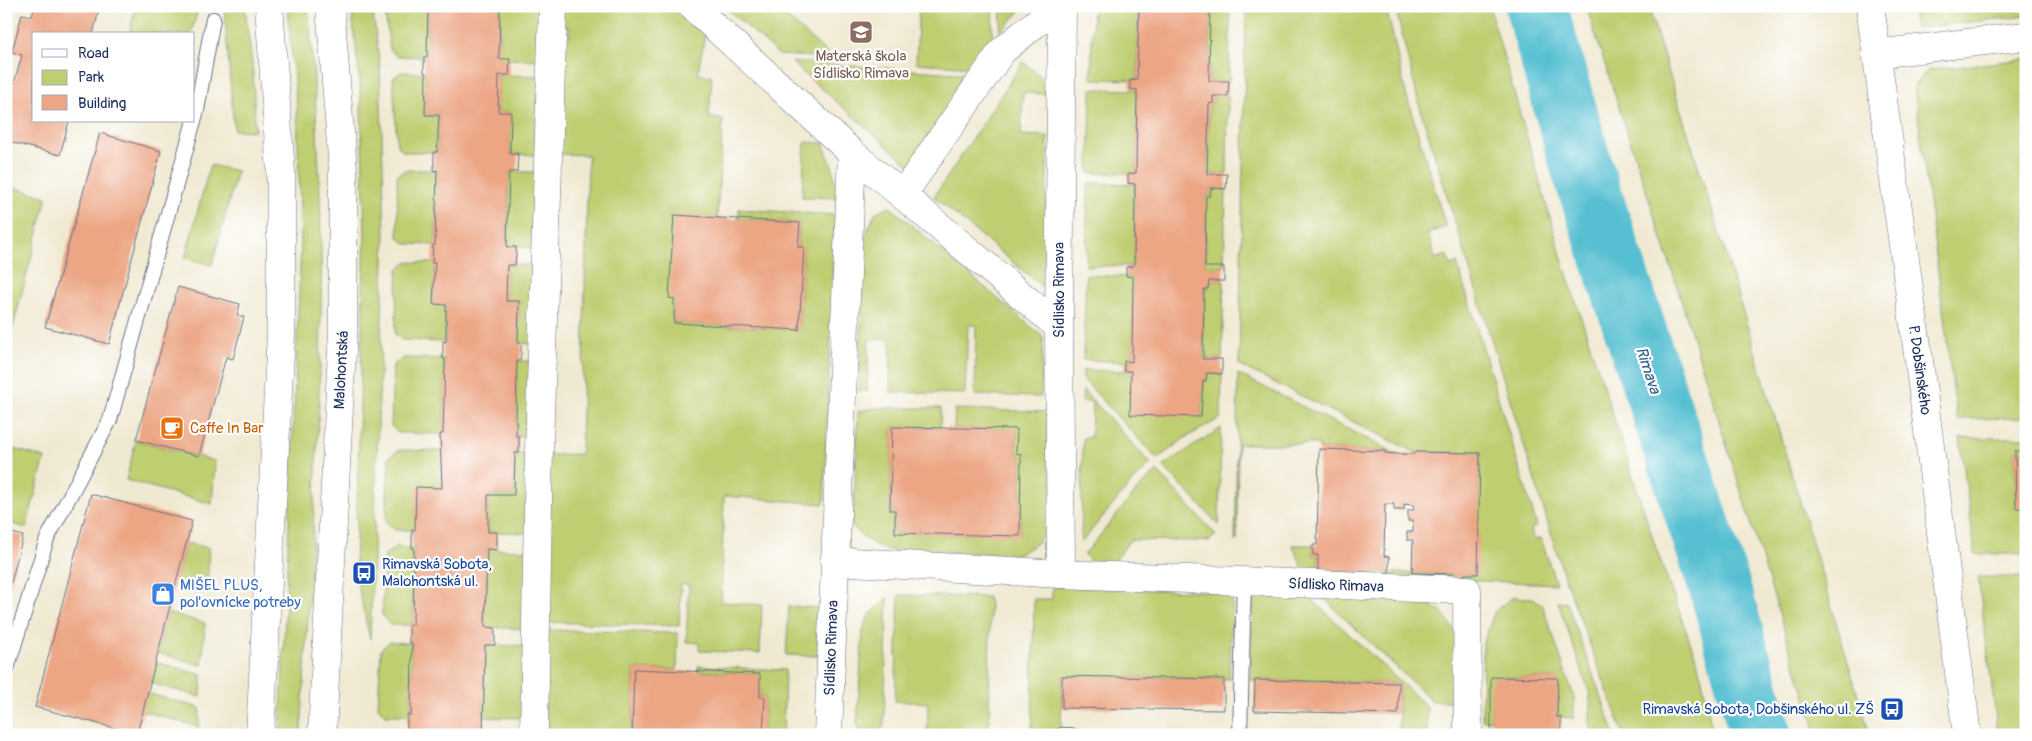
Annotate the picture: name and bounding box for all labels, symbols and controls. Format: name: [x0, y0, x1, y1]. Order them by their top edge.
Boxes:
school or university icon: Materská škola Sídlisko Rimava: [848, 19, 874, 45]
legend: [32, 32, 195, 122]
text: Road: [78, 44, 109, 63]
place label: Materská škola Sídlisko Rimava: [813, 47, 909, 83]
text: Park: [78, 68, 105, 87]
text: Building: [78, 94, 126, 113]
street label: Sídlisko Rimava: [1050, 242, 1069, 338]
street label: P. Dobšinského: [1904, 324, 1935, 416]
street label: Malohontská: [330, 330, 353, 410]
water label: Rimava: [1631, 344, 1665, 398]
cafe icon: Caffe In Bar: [159, 415, 185, 441]
place label: Caffe In Bar: [190, 419, 264, 438]
place label: Rimavská Sobota, Malohontská ul.: [382, 555, 492, 591]
bus stop icon: Rimavská Sobota, Malohontská ul.: [351, 560, 377, 586]
street label: Sídlisko Rimava: [1288, 574, 1384, 597]
place label: MIŠEL PLUS, poľovnícke potreby: [180, 576, 301, 612]
shop icon: MIŠEL PLUS, poľovnícke potreby: [150, 581, 176, 607]
street label: Sídlisko Rimava: [820, 600, 843, 696]
bus stop icon: Rimavská Sobota, Dobšinského ul. ZŠ: [1879, 696, 1905, 722]
place label: Rimavská Sobota, Dobšinského ul. ZŠ: [1642, 700, 1874, 719]

